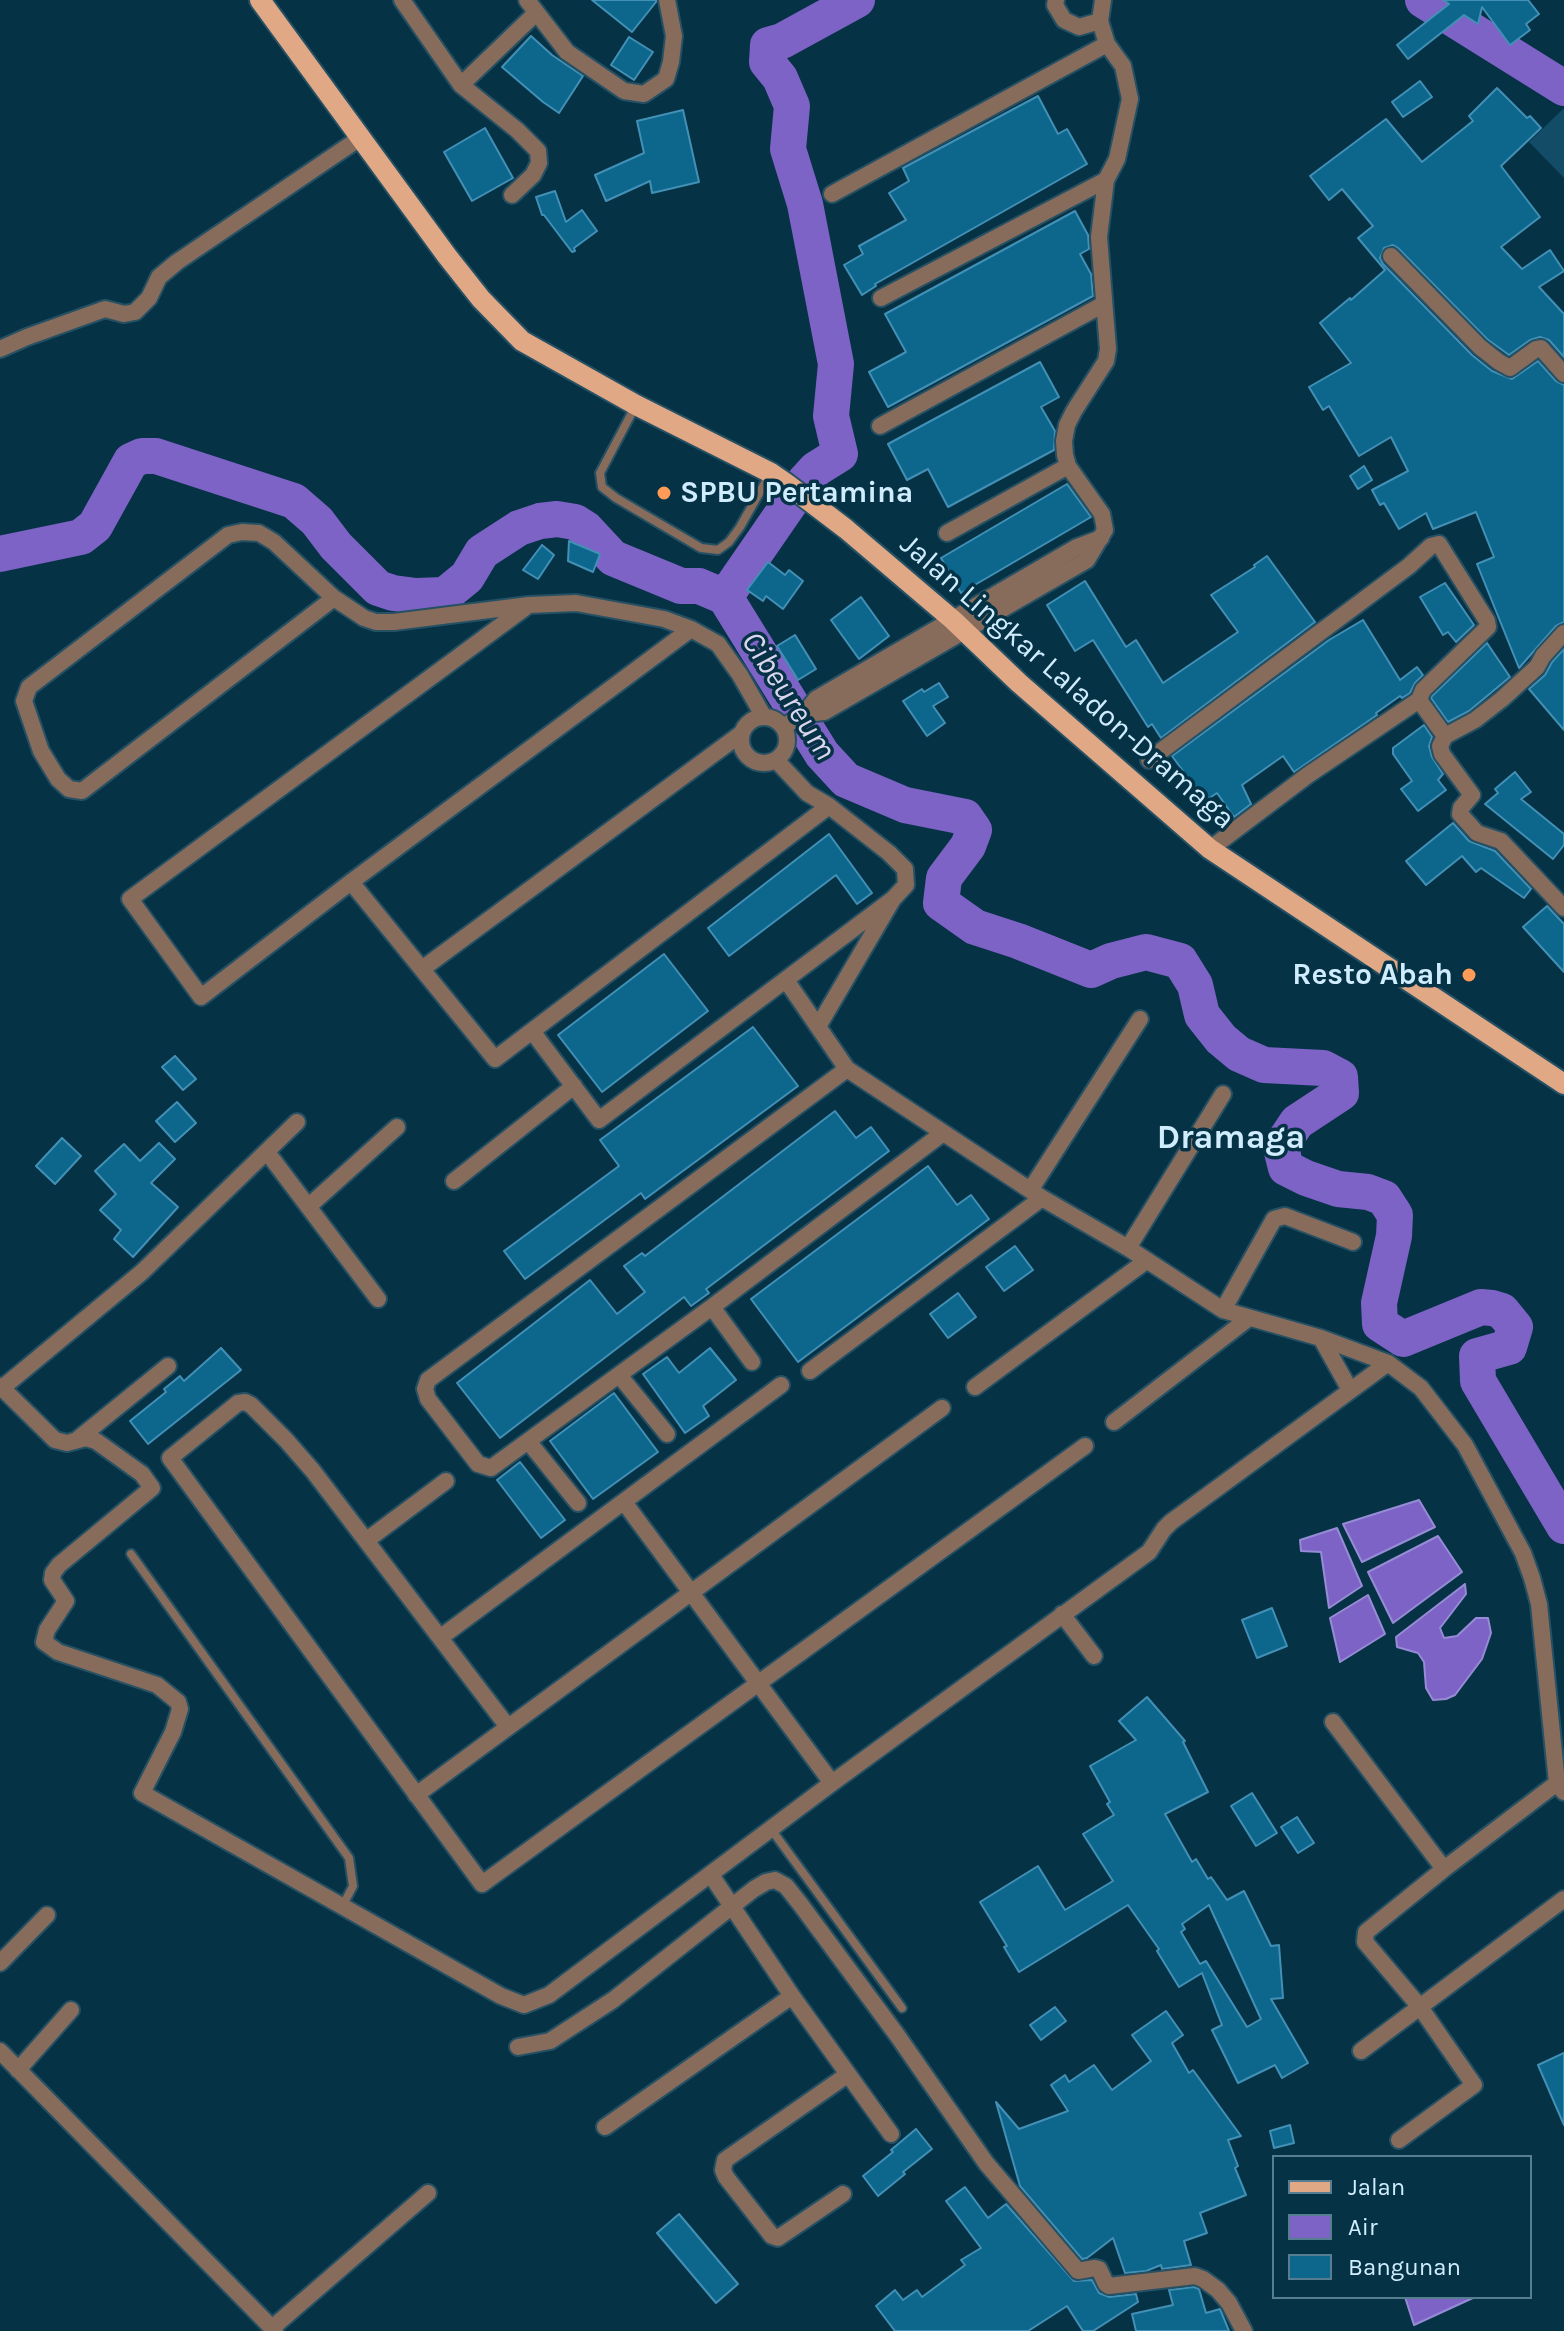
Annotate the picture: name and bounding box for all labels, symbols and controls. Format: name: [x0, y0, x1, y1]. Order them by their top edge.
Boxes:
place label: SPBU Pertamina: [680, 475, 913, 511]
marker: SPBU Pertamina: [655, 484, 673, 502]
street label: Jalan Lingkar Laladon-Dramaga: [892, 527, 1242, 837]
water label: Cibeureum: [732, 625, 844, 767]
place label: Resto Abah: [1292, 957, 1453, 993]
marker: Resto Abah: [1460, 966, 1478, 984]
district label: Dramaga: [1157, 1118, 1305, 1158]
legend: [1272, 2155, 1532, 2299]
text: Jalan: [1348, 2173, 1405, 2201]
text: Air: [1348, 2213, 1378, 2241]
text: Bangunan: [1348, 2253, 1461, 2281]

